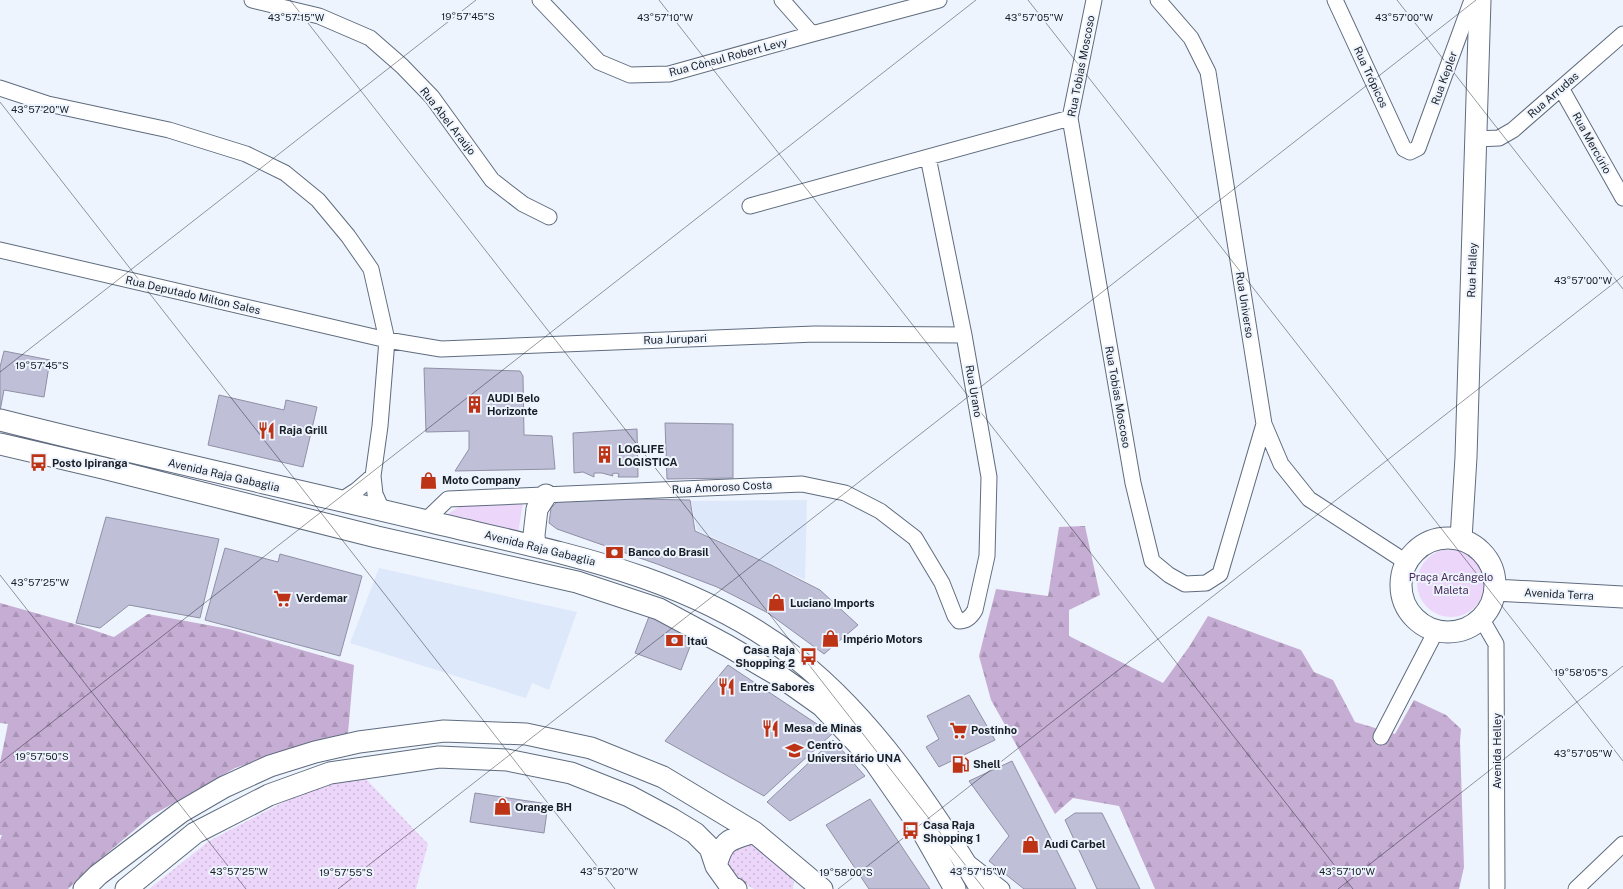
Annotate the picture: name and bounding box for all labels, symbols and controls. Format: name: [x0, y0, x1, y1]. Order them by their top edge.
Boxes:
text: 19°57'45"S: [441, 10, 495, 22]
text: 43°57'15"W: [268, 11, 325, 23]
text: 43°57'10"W: [637, 11, 694, 23]
text: 43°57'05"W: [1005, 11, 1064, 23]
text: 43°57'00"W: [1375, 11, 1433, 23]
street label: Rua Tobias Moscoso: [1065, 14, 1097, 118]
street label: Rua Cônsul Robert Levy: [668, 35, 788, 79]
street label: Rua Trópicos: [1352, 45, 1391, 110]
street label: Rua Kepler: [1429, 50, 1459, 106]
street label: Rua Arrudas: [1525, 69, 1581, 120]
street label: Rua Abel Araújo: [418, 85, 478, 157]
text: 43°57'20"W: [11, 103, 69, 115]
street label: Rua Mercúrio: [1570, 110, 1614, 176]
street label: Rua Halley: [1465, 242, 1479, 298]
street label: Rua Universo: [1234, 271, 1256, 339]
street label: Rua Deputado Milton Sales: [124, 274, 262, 316]
text: 43°57'00"W: [1554, 274, 1612, 286]
street label: Rua Jurupari: [643, 332, 707, 346]
street label: Rua Tobias Moscoso: [1103, 345, 1133, 449]
text: 19°57'45"S: [15, 359, 69, 371]
street label: Rua Urano: [963, 364, 985, 418]
place label: AUDI Belo Horizonte: [487, 392, 540, 417]
building icon: AUDI Belo Horizonte: [464, 394, 484, 414]
restaurant icon: Raja Grill: [256, 420, 276, 440]
place label: Raja Grill: [279, 424, 328, 436]
place label: LOGLIFE LOGISTICA: [618, 443, 678, 468]
building icon: LOGLIFE LOGISTICA: [595, 445, 615, 465]
bus stop icon: Posto Ipiranga: [29, 453, 49, 473]
street label: Avenida Raja Gabaglia: [167, 456, 281, 494]
place label: Posto Ipiranga: [52, 457, 127, 469]
shop icon: Moto Company: [419, 470, 439, 490]
place label: Moto Company: [442, 474, 522, 486]
street label: Rua Amoroso Costa: [672, 478, 772, 496]
street label: Avenida Raja Gabaglia: [483, 528, 597, 568]
bank icon: Banco do Brasil: [605, 542, 625, 562]
place label: Banco do Brasil: [628, 546, 709, 558]
park label: Praça Arcângelo Maleta: [1409, 571, 1493, 596]
text: 43°57'25"W: [11, 576, 70, 588]
street label: Avenida Terra: [1524, 586, 1594, 602]
supermarket icon: Verdemar: [273, 588, 293, 608]
place label: Verdemar: [296, 592, 348, 604]
shop icon: Luciano Imports: [767, 593, 787, 613]
place label: Luciano Imports: [790, 597, 875, 609]
shop icon: Império Motors: [820, 629, 840, 649]
bank icon: Itaú: [664, 631, 684, 651]
place label: Império Motors: [843, 633, 923, 645]
place label: Itaú: [687, 635, 708, 647]
place label: Casa Raja Shopping 2: [735, 644, 795, 669]
bus stop icon: Casa Raja Shopping 2: [798, 646, 818, 666]
text: 19°58'05"S: [1554, 666, 1608, 678]
restaurant icon: Entre Sabores: [717, 677, 737, 697]
place label: Entre Sabores: [740, 681, 815, 693]
street label: Avenida Helley: [1491, 713, 1503, 789]
restaurant icon: Mesa de Minas: [761, 718, 781, 738]
supermarket icon: Postinho: [948, 720, 968, 740]
place label: Mesa de Minas: [784, 722, 862, 734]
place label: Postinho: [971, 724, 1017, 736]
place label: Centro Universitário UNA: [807, 739, 901, 764]
school or university icon: Centro Universitário UNA: [784, 741, 804, 761]
text: 43°57'05"W: [1554, 747, 1613, 759]
text: 19°57'50"S: [15, 750, 69, 762]
fuel station icon: Shell: [950, 754, 970, 774]
place label: Shell: [973, 758, 1001, 770]
shop icon: Orange BH: [492, 797, 512, 817]
place label: Orange BH: [515, 801, 572, 813]
place label: Casa Raja Shopping 1: [923, 819, 980, 844]
bus stop icon: Casa Raja Shopping 1: [900, 821, 920, 841]
shop icon: Audi Carbel: [1021, 834, 1041, 854]
place label: Audi Carbel: [1044, 838, 1106, 850]
text: 43°57'25"W: [210, 865, 269, 877]
text: 43°57'20"W: [580, 865, 638, 877]
text: 43°57'15"W: [950, 865, 1007, 877]
text: 43°57'10"W: [1319, 865, 1376, 877]
text: 19°57'55"S: [319, 866, 373, 878]
text: 19°58'00"S: [819, 866, 873, 878]

